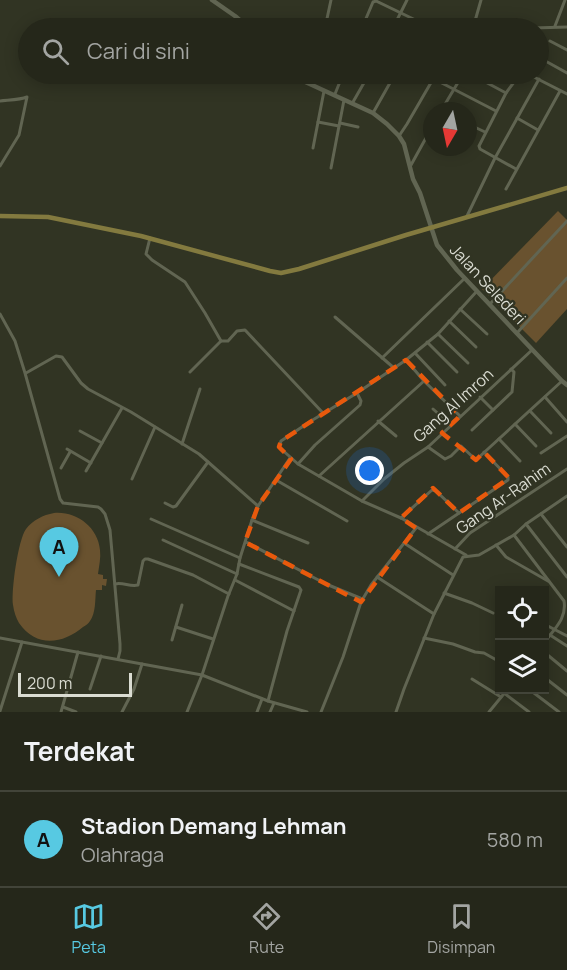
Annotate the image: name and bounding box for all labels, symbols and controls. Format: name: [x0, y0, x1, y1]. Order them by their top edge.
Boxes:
search box: [18, 18, 549, 84]
icon: search: [39, 35, 72, 68]
text: Cari di sini: [87, 36, 190, 66]
north arrow: [423, 102, 477, 156]
street label: Jalan Selederi: [445, 239, 531, 329]
street label: Gang Al Imron: [408, 363, 498, 447]
your location: [355, 456, 384, 485]
street label: Gang Ar-Rahim: [451, 457, 555, 539]
pin: A: [40, 528, 78, 577]
map controls: [495, 586, 549, 694]
button: locate: [495, 586, 549, 640]
button: layers: [495, 640, 549, 694]
scale bar: [18, 670, 132, 698]
text: 200 m: [27, 672, 72, 694]
text: Terdekat: [24, 733, 135, 769]
text: Stadion Demang Lehman: [81, 811, 347, 841]
text: A: [37, 826, 50, 853]
text: 580 m: [487, 826, 543, 853]
text: Olahraga: [81, 841, 164, 868]
tab: Peta: [72, 900, 106, 958]
tab: Rute: [249, 900, 284, 958]
tab: Disimpan: [427, 900, 495, 958]

